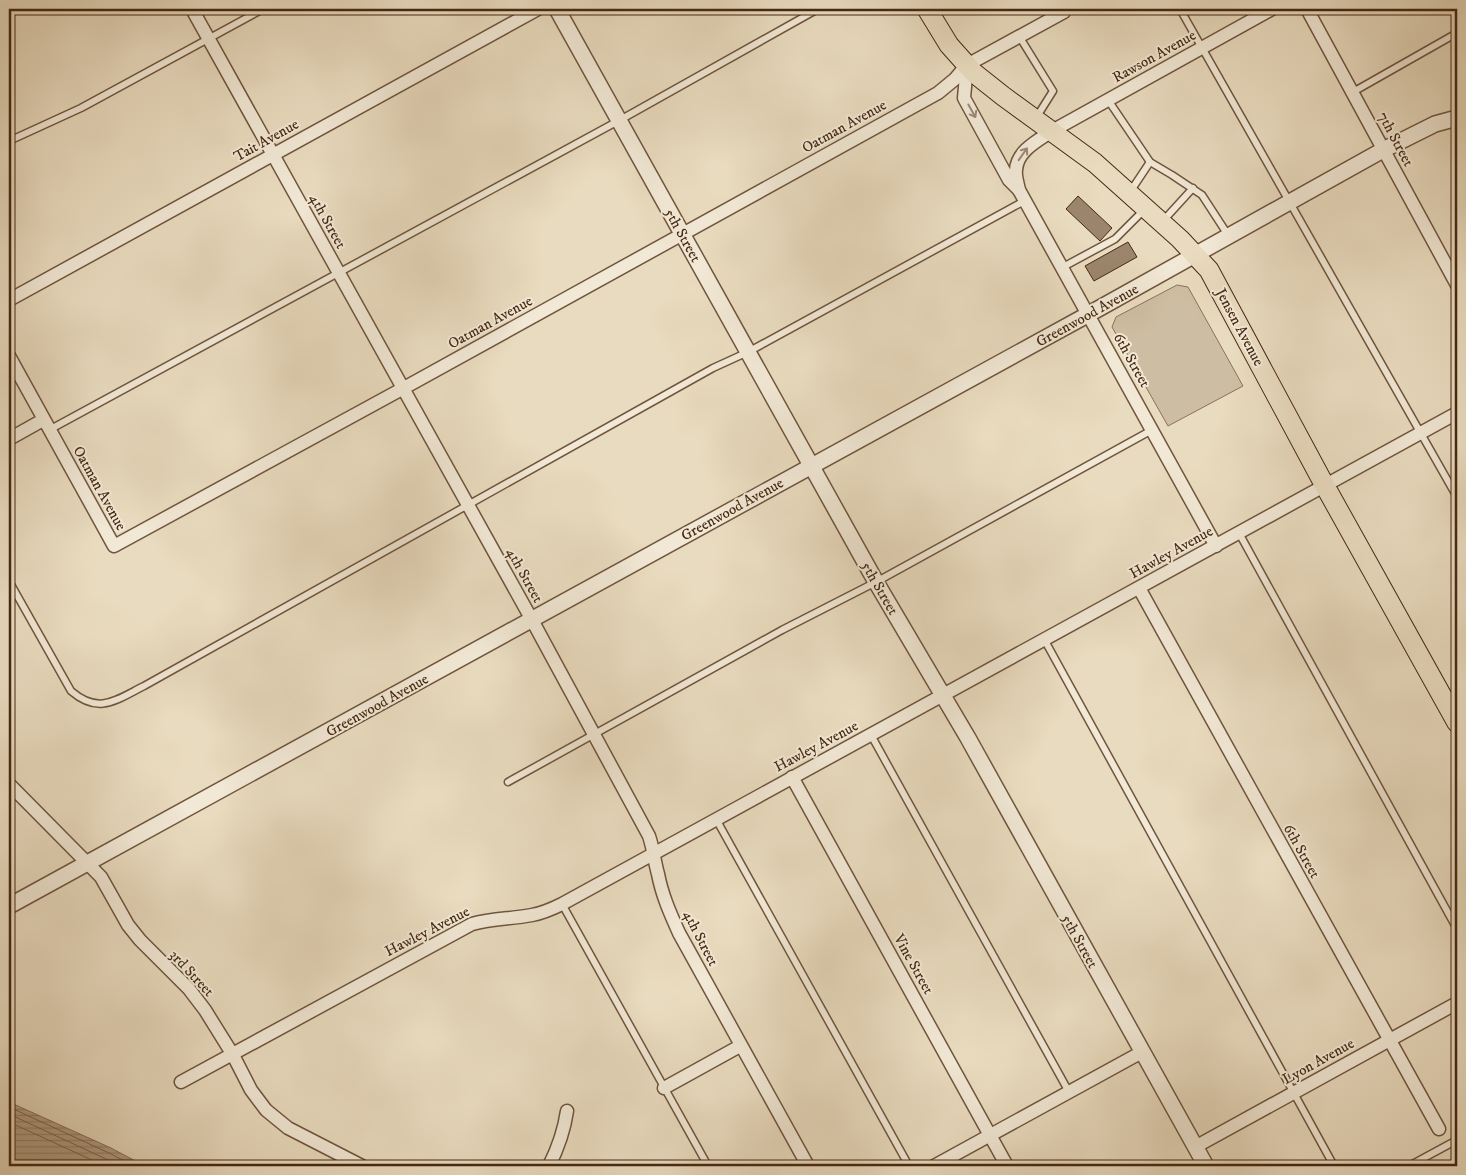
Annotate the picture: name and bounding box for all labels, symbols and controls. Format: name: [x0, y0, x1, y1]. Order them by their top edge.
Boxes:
street label: Rawson Avenue: [1109, 26, 1199, 87]
street label: Oatman Avenue: [799, 95, 890, 157]
one-way arrow: [967, 104, 977, 118]
street label: 7th Street: [1373, 109, 1418, 170]
street label: Tait Avenue: [230, 115, 302, 166]
one-way arrow: [1018, 147, 1028, 161]
street label: 4th Street: [305, 190, 351, 252]
street label: 5th Street: [660, 205, 705, 266]
street label: Greenwood Avenue: [1033, 279, 1142, 351]
street label: Jensen Avenue: [1210, 283, 1268, 369]
street label: Oatman Avenue: [445, 291, 536, 353]
street label: 6th Street: [1109, 330, 1154, 391]
street label: Oatman Avenue: [69, 443, 131, 534]
street label: Greenwood Avenue: [678, 473, 787, 545]
street label: Hawley Avenue: [1126, 522, 1216, 583]
street label: 4th Street: [502, 544, 548, 606]
street label: 5th Street: [857, 558, 903, 619]
street label: Greenwood Avenue: [323, 669, 432, 741]
street label: Hawley Avenue: [771, 716, 862, 777]
street label: 6th Street: [1279, 821, 1324, 882]
street label: Hawley Avenue: [382, 902, 473, 961]
street label: 4th Street: [678, 907, 723, 969]
street label: 5th Street: [1057, 911, 1102, 972]
street label: Vine Street: [889, 930, 938, 998]
street label: 3rd Street: [165, 946, 218, 1001]
street label: Lyon Avenue: [1279, 1034, 1358, 1089]

